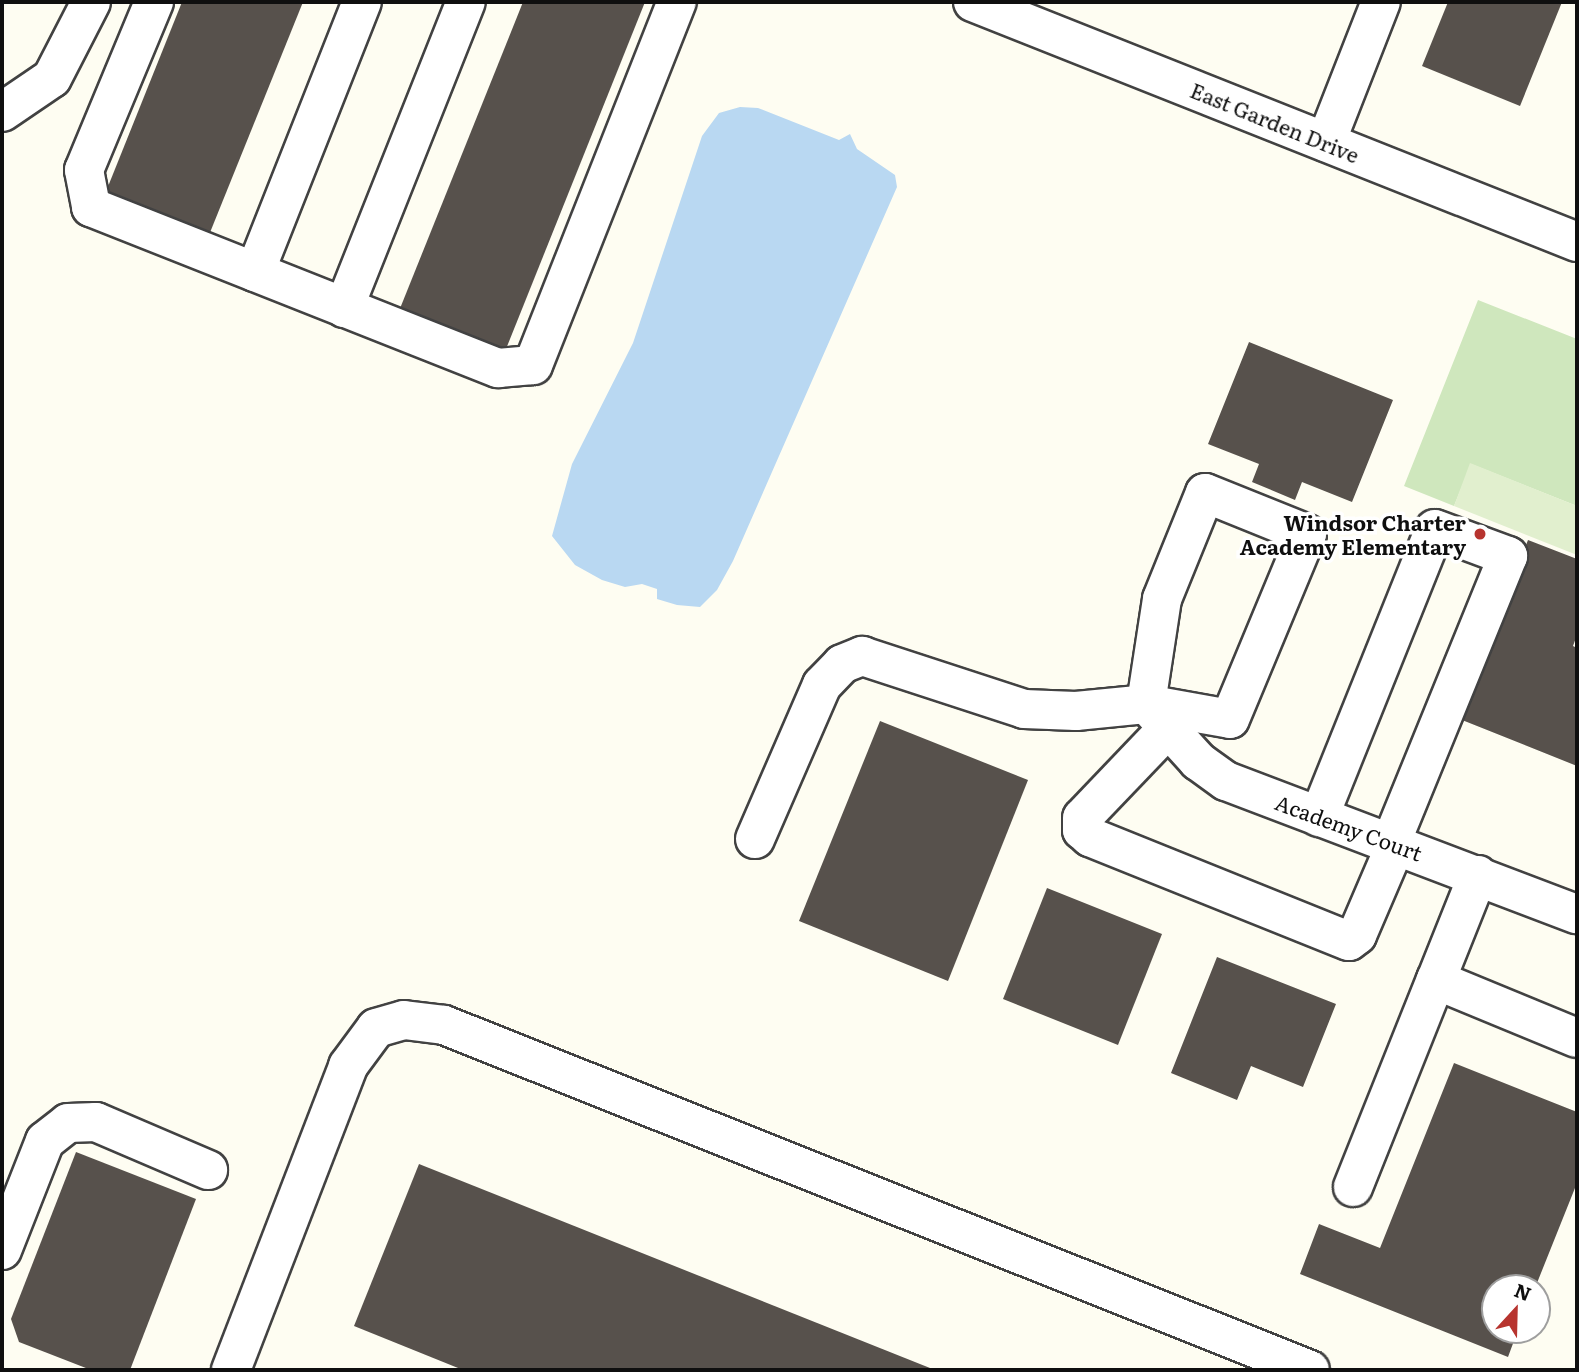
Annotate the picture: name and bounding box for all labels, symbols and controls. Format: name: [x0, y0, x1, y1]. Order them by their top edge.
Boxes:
street label: East Garden Drive: [1187, 77, 1363, 167]
place label: Windsor Charter Academy Elementary: [1240, 509, 1466, 559]
marker: Windsor Charter Academy Elementary: [1472, 526, 1488, 542]
street label: Academy Court: [1272, 789, 1426, 865]
north arrow: [1481, 1274, 1551, 1344]
text: N: [1510, 1275, 1536, 1307]

